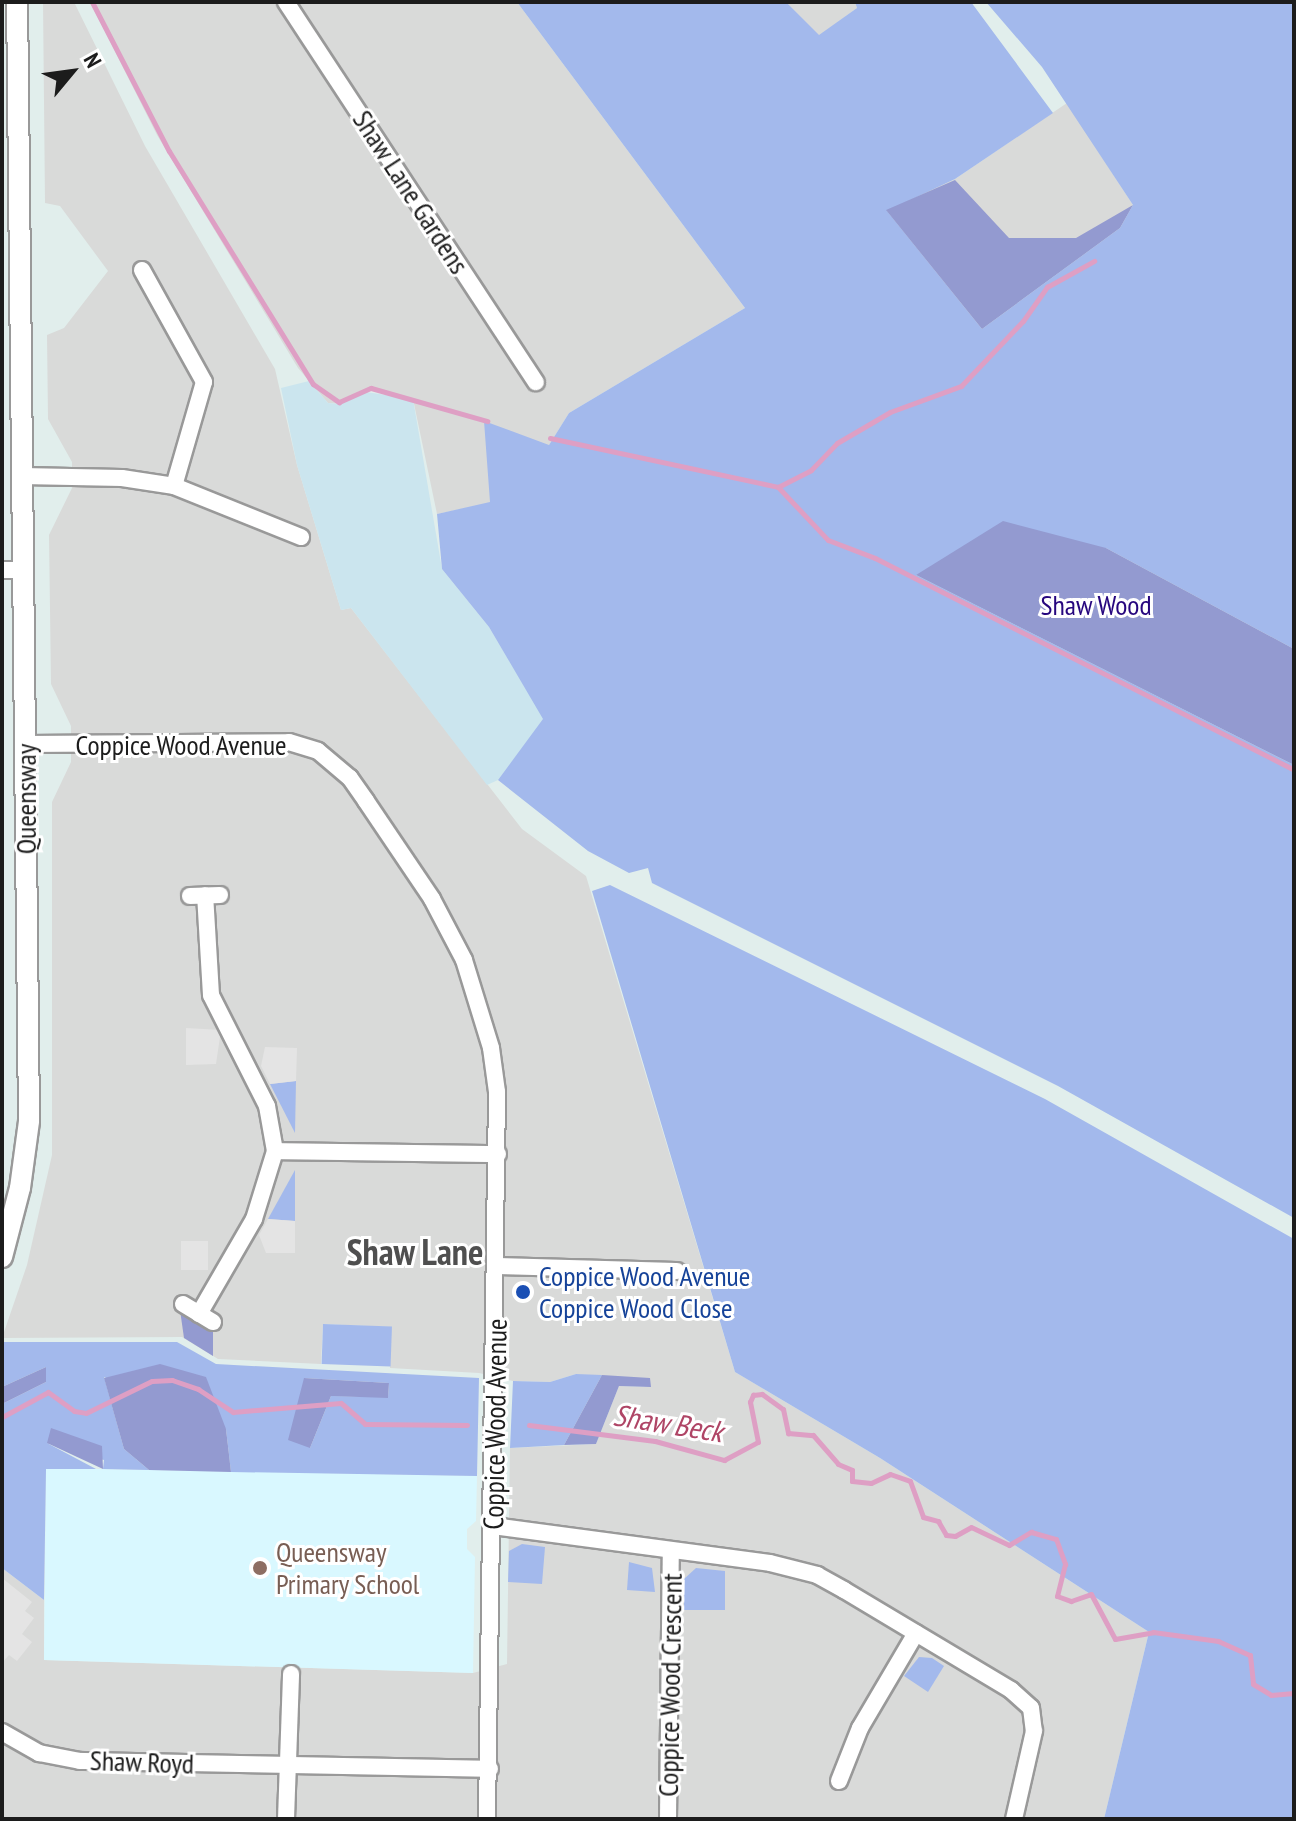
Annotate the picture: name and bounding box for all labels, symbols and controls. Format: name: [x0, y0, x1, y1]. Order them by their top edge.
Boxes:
north arrow: [32, 32, 112, 112]
text: N: [78, 48, 108, 72]
street label: Shaw Lane Gardens: [346, 104, 476, 280]
park label: Shaw Wood: [1040, 588, 1152, 622]
street label: Coppice Wood Avenue: [75, 728, 287, 762]
street label: Queensway: [9, 744, 43, 854]
district label: Shaw Lane: [346, 1230, 484, 1274]
place label: Coppice Wood Avenue Coppice Wood Close: [539, 1259, 751, 1325]
marker: Coppice Wood Avenue Coppice Wood Close: [514, 1283, 532, 1301]
street label: Coppice Wood Avenue: [476, 1318, 514, 1530]
water label: Shaw Beck: [611, 1397, 725, 1449]
place label: Queensway Primary School: [276, 1535, 420, 1601]
marker: Queensway Primary School: [251, 1559, 269, 1577]
street label: Coppice Wood Crescent: [651, 1573, 689, 1797]
street label: Shaw Royd: [89, 1743, 195, 1781]

